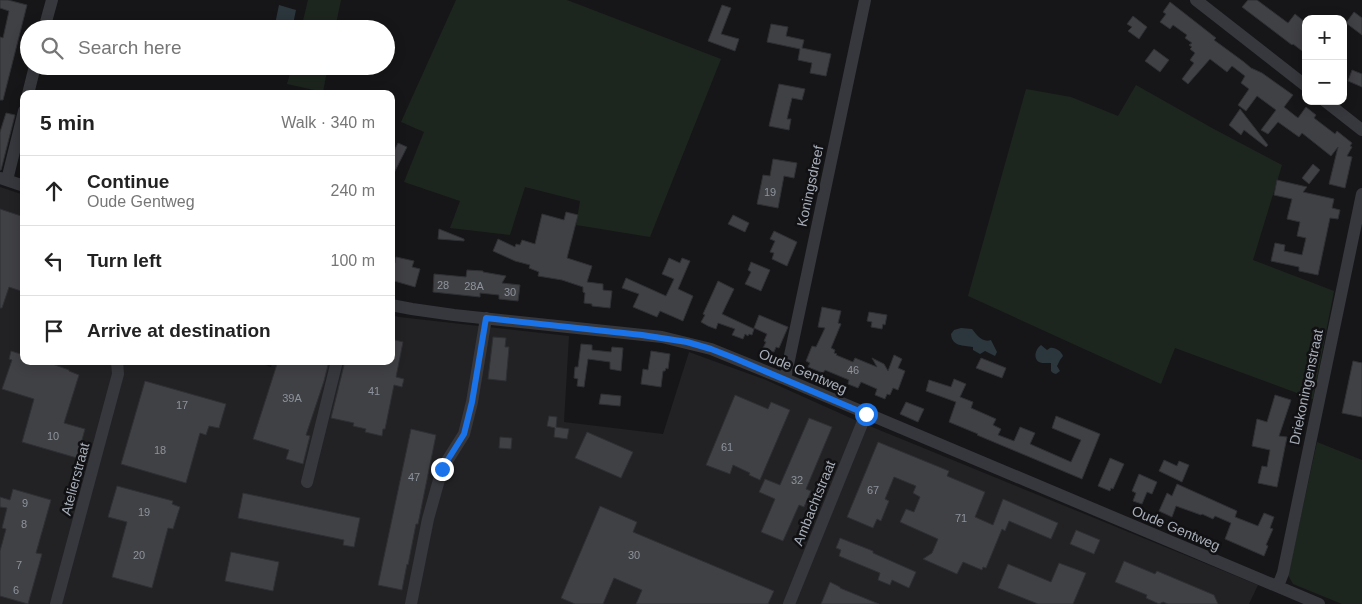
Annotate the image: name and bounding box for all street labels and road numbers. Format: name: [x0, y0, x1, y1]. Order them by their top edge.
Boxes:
street label: Koningsdreef: [794, 144, 826, 228]
street label: Driekoningenstraat: [1286, 328, 1326, 446]
street label: Oude Gentweg: [757, 345, 849, 397]
street label: Atelierstraat: [58, 441, 92, 517]
street label: Ambachtstraat: [790, 458, 838, 548]
street label: Oude Gentweg: [1130, 502, 1222, 554]

